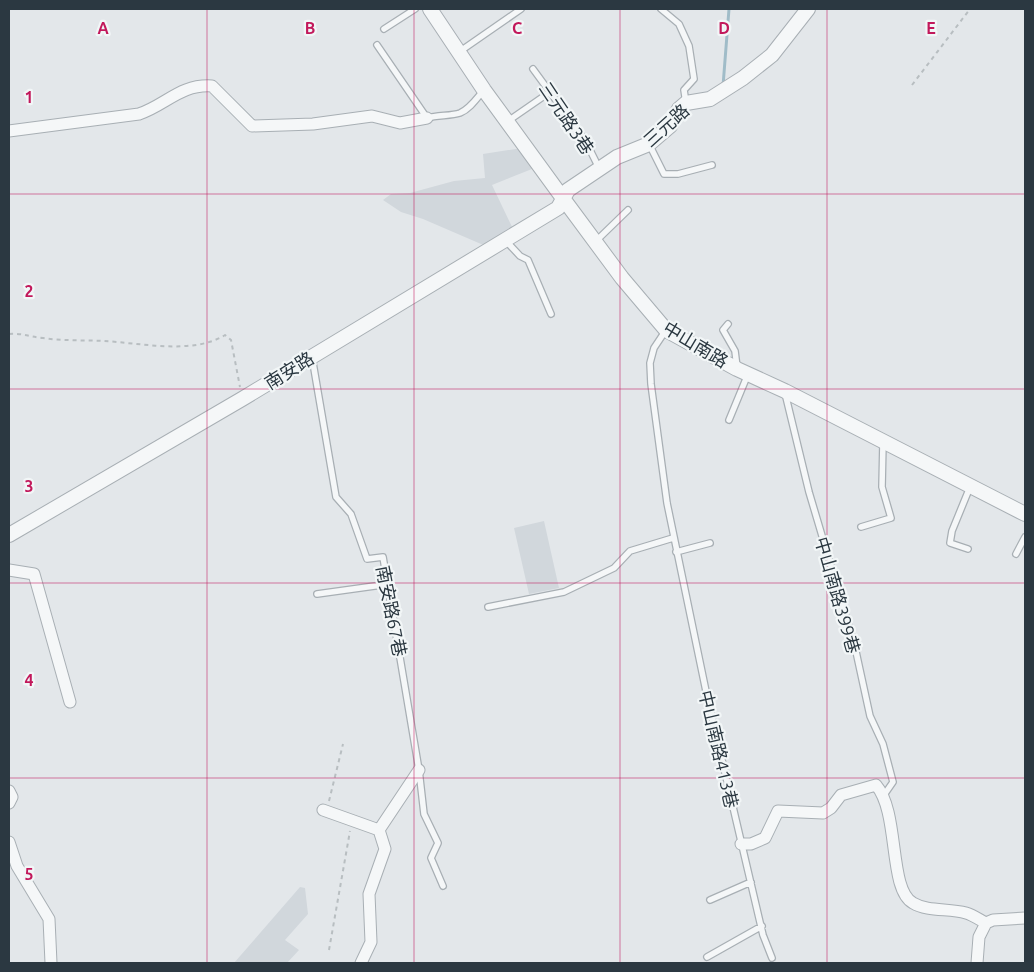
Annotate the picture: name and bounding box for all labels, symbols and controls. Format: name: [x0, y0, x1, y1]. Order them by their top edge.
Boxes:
text: A: [97, 19, 109, 37]
text: B: [305, 19, 315, 37]
text: C: [512, 19, 522, 37]
text: D: [718, 19, 730, 37]
text: E: [926, 19, 936, 37]
street label: 三元路3巷: [536, 78, 598, 158]
text: 1: [24, 88, 34, 106]
street label: 三元路: [639, 100, 693, 150]
text: 2: [24, 282, 34, 300]
street label: 中山南路: [660, 317, 732, 371]
street label: 南安路: [261, 347, 317, 393]
text: 3: [24, 477, 34, 495]
street label: 中山南路399巷: [812, 534, 864, 656]
street label: 南安路67巷: [373, 564, 411, 658]
text: 4: [24, 671, 34, 689]
street label: 中山南路413巷: [696, 688, 742, 810]
text: 5: [24, 865, 34, 883]

